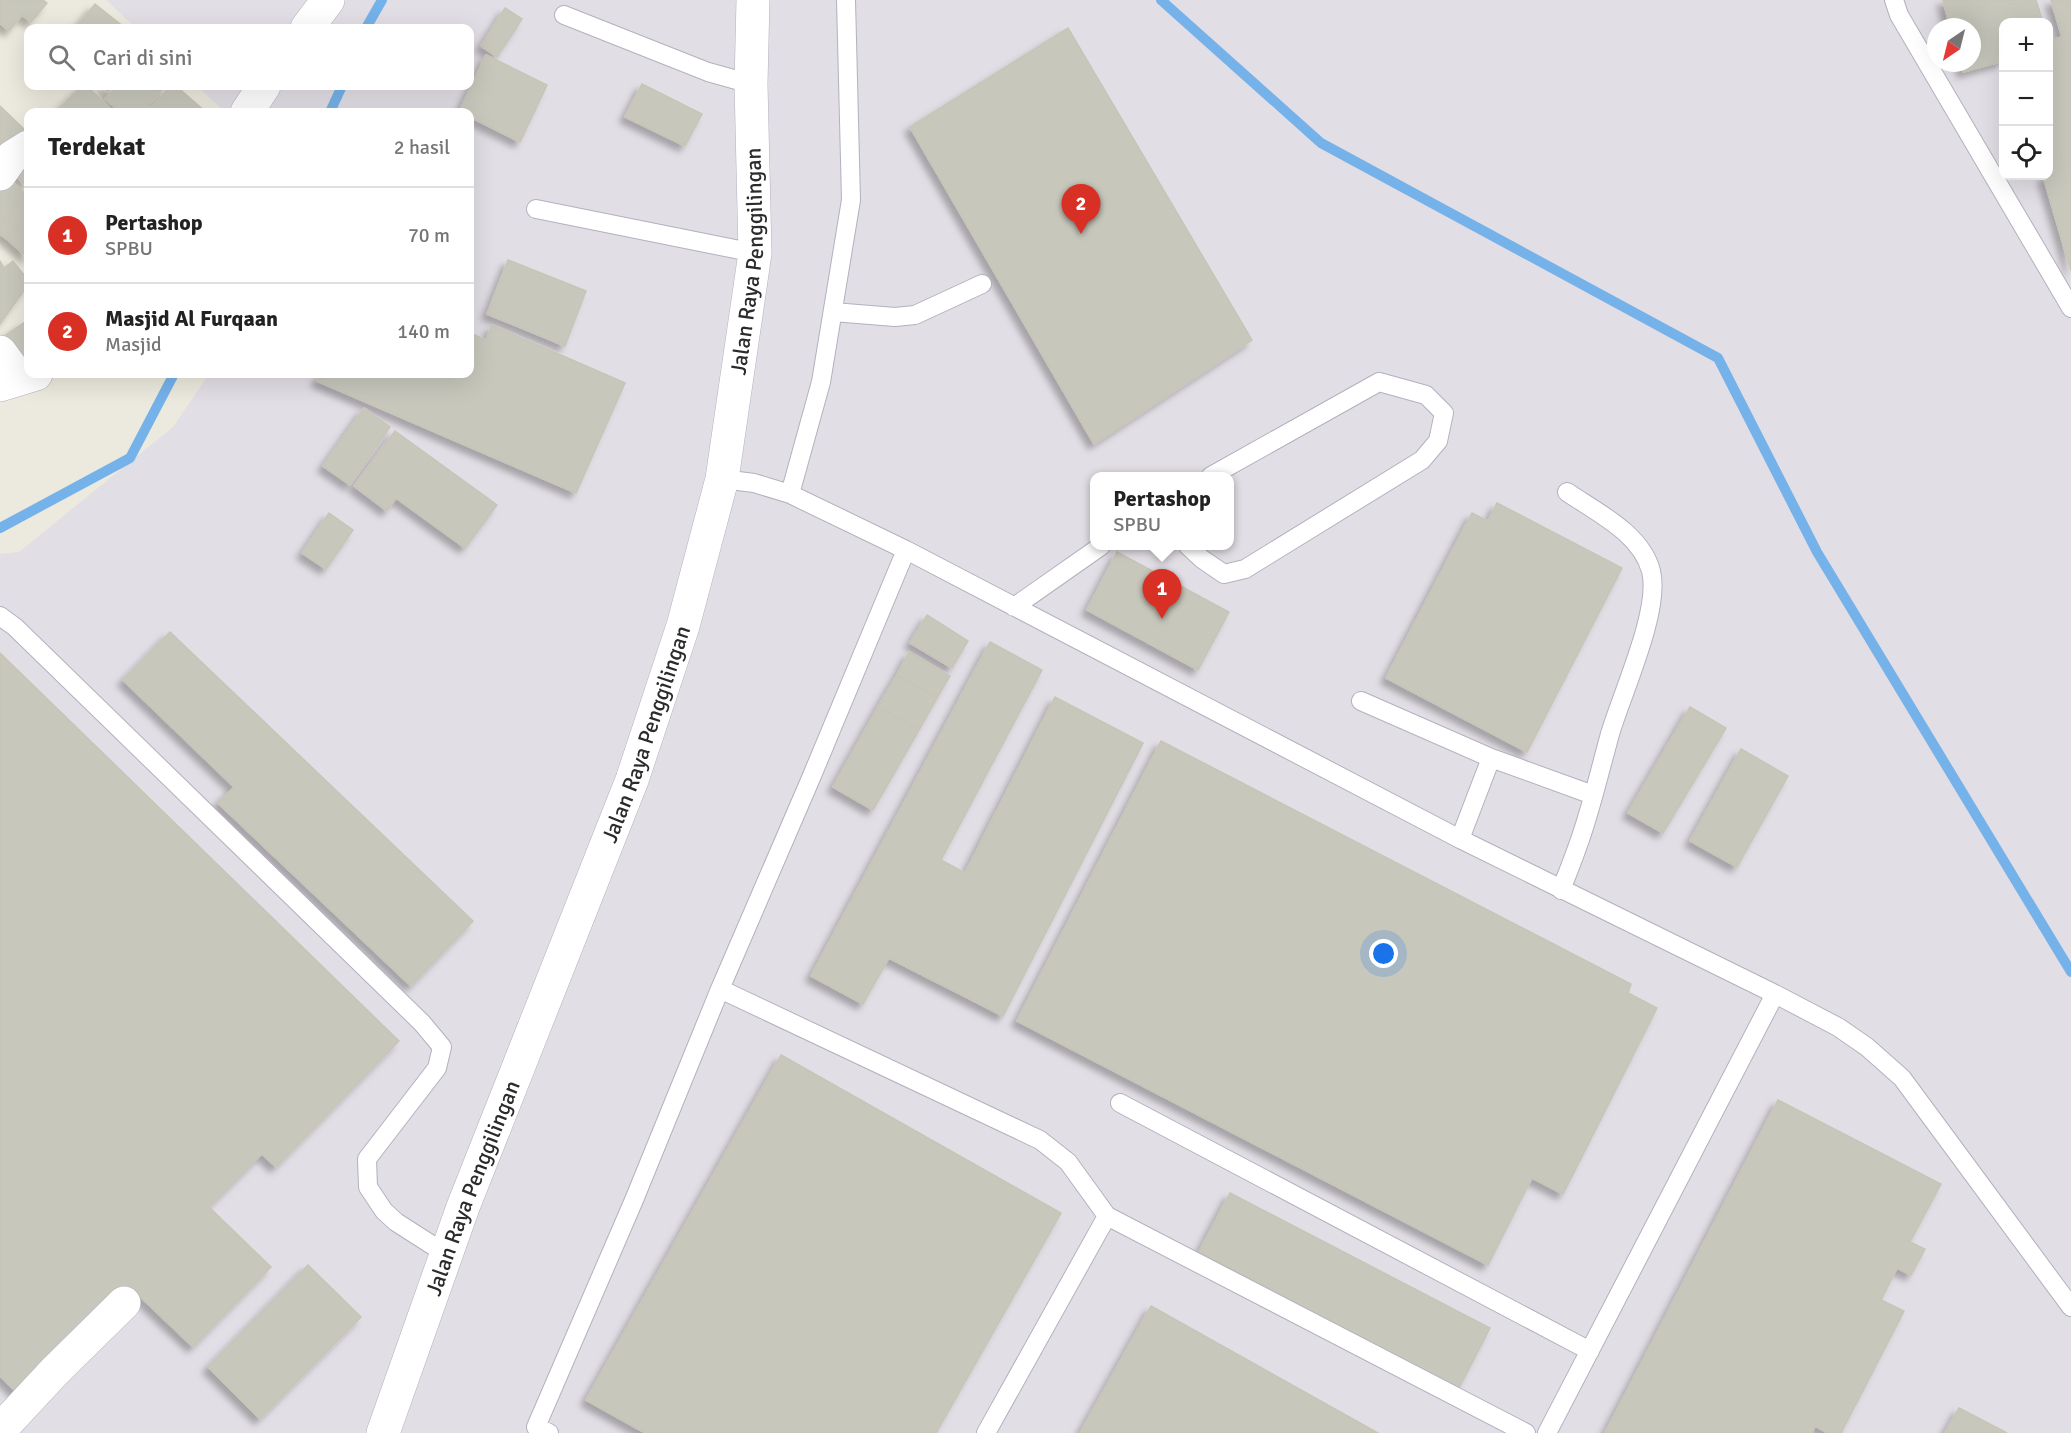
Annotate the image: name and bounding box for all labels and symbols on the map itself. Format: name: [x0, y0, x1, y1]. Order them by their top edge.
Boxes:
north arrow: [1927, 18, 1981, 72]
street label: Jalan Raya Penggilingan: [724, 147, 769, 376]
pin: 2: [1062, 184, 1100, 234]
pin: 1: [1142, 570, 1182, 619]
street label: Jalan Raya Penggilingan: [595, 622, 696, 846]
your location: [1369, 939, 1398, 968]
street label: Jalan Raya Penggilingan: [419, 1076, 525, 1299]

